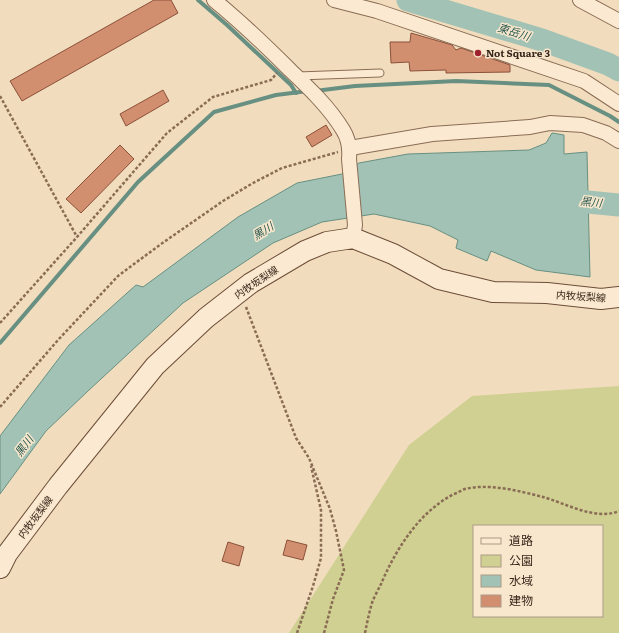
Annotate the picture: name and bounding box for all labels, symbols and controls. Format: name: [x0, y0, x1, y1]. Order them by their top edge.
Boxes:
water label: 東岳川: [496, 19, 533, 44]
place label: Not Square 3: [486, 45, 550, 60]
marker: Not Square 3: [473, 48, 483, 58]
water label: 黒川: [579, 192, 604, 210]
water label: 黒川: [249, 217, 277, 243]
street label: 内牧坂梨線: [231, 261, 281, 302]
street label: 内牧坂梨線: [556, 286, 606, 305]
water label: 黒川: [10, 431, 37, 459]
street label: 内牧坂梨線: [14, 492, 56, 541]
legend: [473, 525, 603, 617]
text: 道路: [509, 531, 533, 549]
text: 公園: [509, 551, 533, 569]
text: 水域: [509, 571, 533, 589]
text: 建物: [509, 591, 533, 609]

